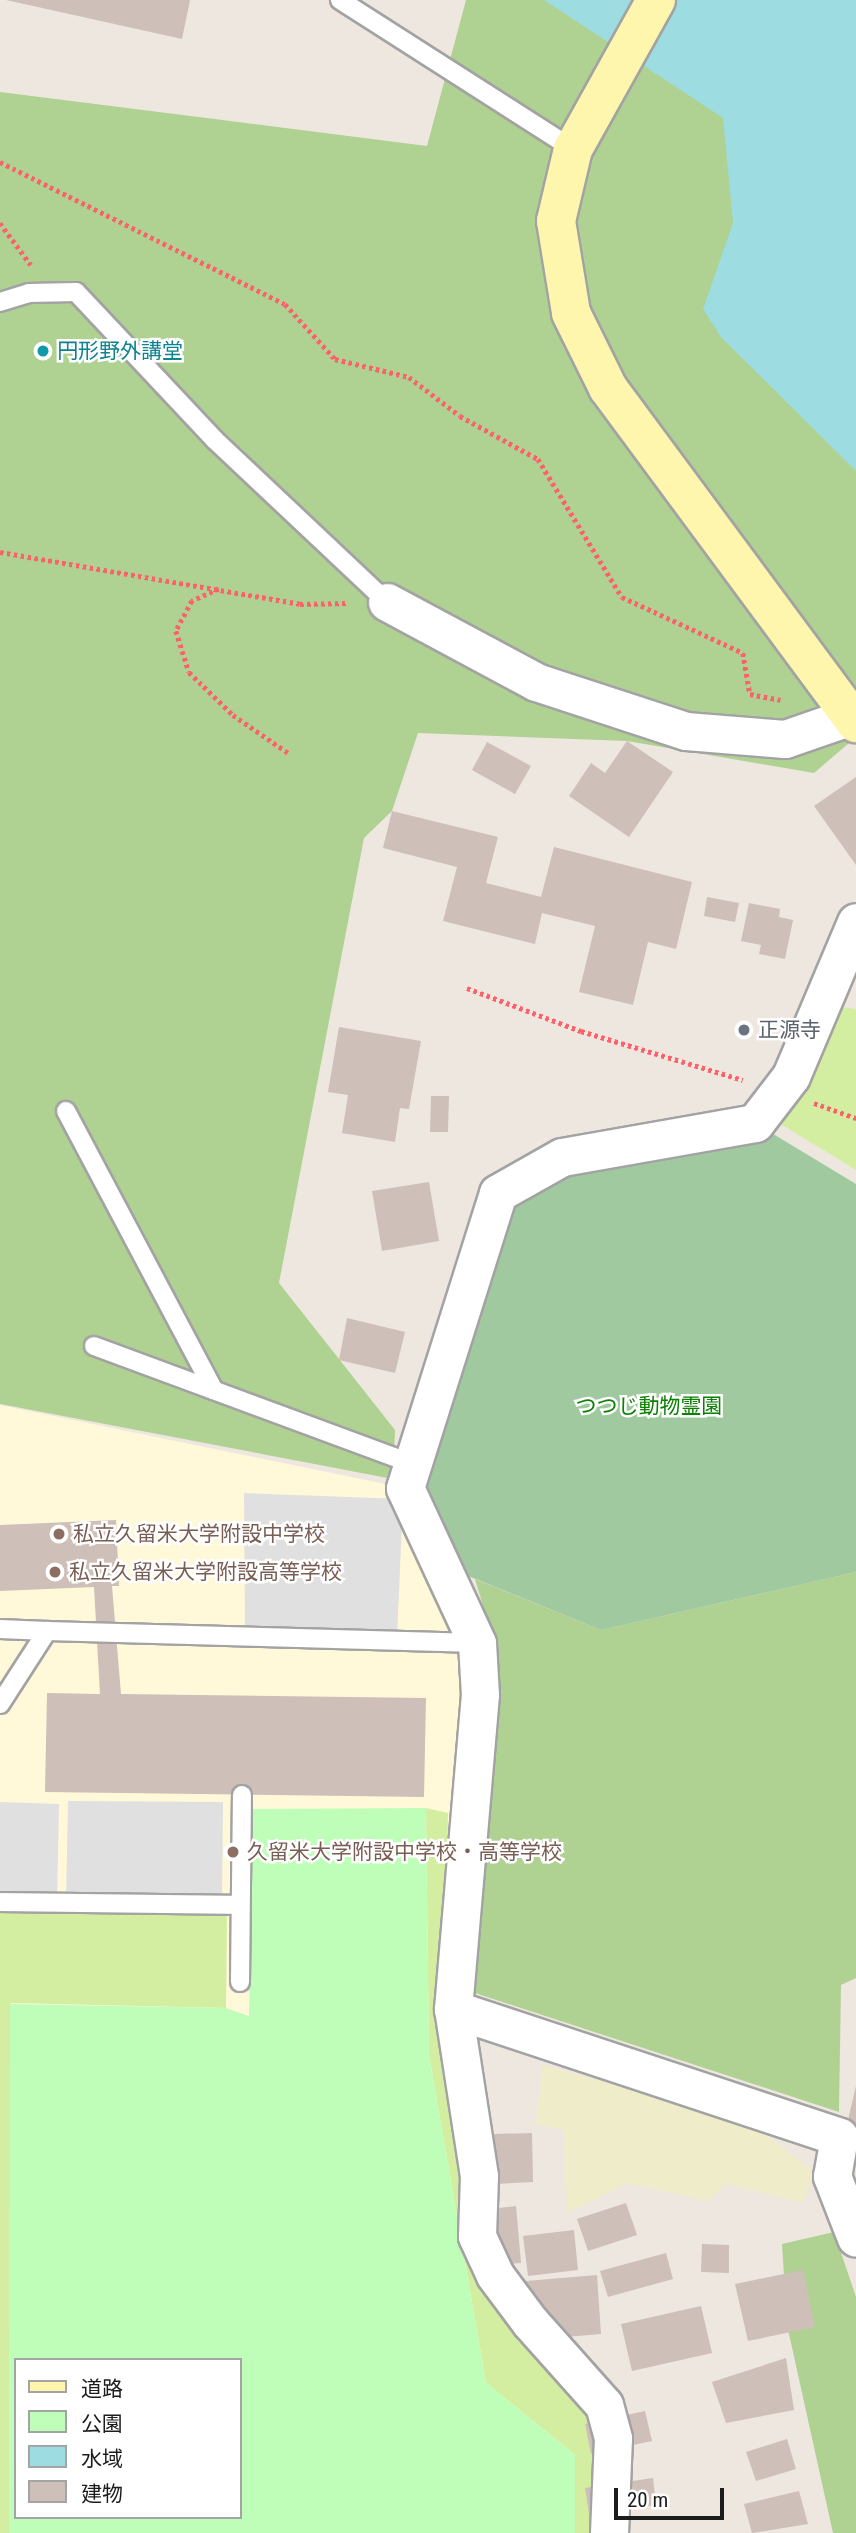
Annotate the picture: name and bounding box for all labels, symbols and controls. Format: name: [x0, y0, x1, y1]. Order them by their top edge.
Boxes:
place label: 円形野外講堂: [57, 338, 183, 364]
marker: 円形野外講堂: [35, 343, 51, 359]
place label: 正源寺: [758, 1017, 821, 1043]
marker: 正源寺: [736, 1022, 752, 1038]
park label: つつじ動物霊園: [576, 1393, 722, 1419]
place label: 私立久留米大学附設中学校: [73, 1521, 325, 1547]
marker: 私立久留米大学附設中学校: [51, 1526, 67, 1542]
place label: 私立久留米大学附設高等学校: [69, 1559, 342, 1585]
marker: 私立久留米大学附設高等学校: [47, 1564, 63, 1580]
place label: 久留米大学附設中学校・高等学校: [247, 1839, 562, 1865]
marker: 久留米大学附設中学校・高等学校: [225, 1844, 241, 1860]
legend: [14, 2358, 242, 2519]
text: 道路: [81, 2377, 123, 2401]
text: 公園: [81, 2412, 123, 2436]
text: 水域: [81, 2447, 123, 2471]
scale bar: [618, 2474, 728, 2518]
text: 建物: [81, 2482, 123, 2506]
text: 20 m: [627, 2488, 668, 2512]

